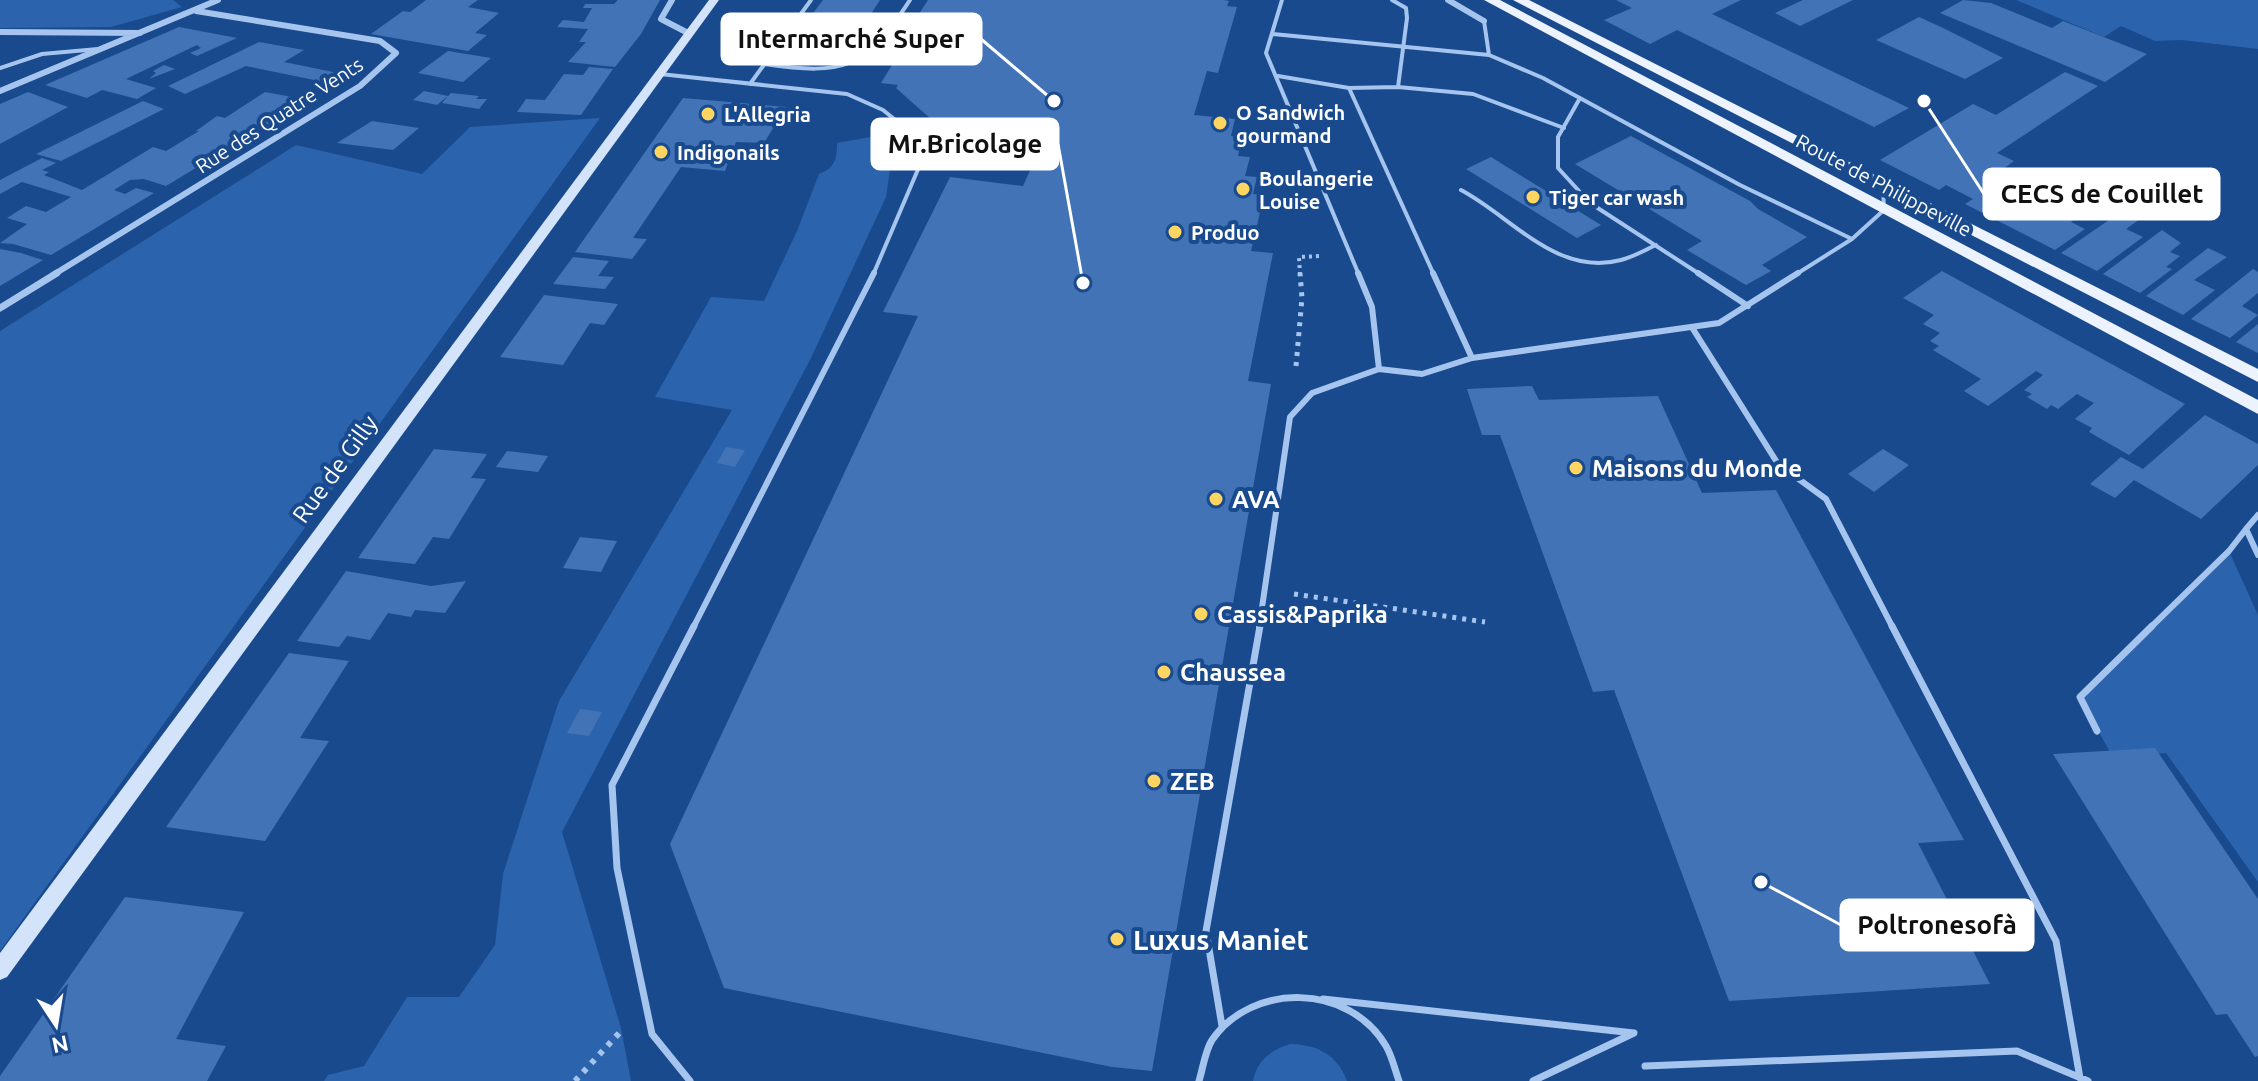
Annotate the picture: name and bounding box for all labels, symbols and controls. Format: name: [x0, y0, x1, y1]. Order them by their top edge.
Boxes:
callout: Intermarché Super: [722, 14, 981, 64]
text: Intermarché Super: [738, 24, 965, 53]
street label: Rue des Quatre Vents: [191, 52, 367, 178]
place label: O Sandwich gourmand: [1236, 101, 1345, 147]
place label: L'Allegria: [724, 103, 811, 126]
marker: L'Allegria: [699, 105, 717, 123]
marker: O Sandwich gourmand: [1211, 114, 1229, 132]
callout: Mr.Bricolage: [872, 119, 1058, 169]
text: Mr.Bricolage: [888, 129, 1042, 158]
street label: Route de Philippeville: [1792, 129, 1976, 241]
place label: Indigonails: [677, 141, 780, 164]
marker: Indigonails: [652, 143, 670, 161]
place label: Boulangerie Louise: [1259, 167, 1373, 213]
callout: CECS de Couillet: [1984, 169, 2219, 219]
text: CECS de Couillet: [2000, 179, 2204, 208]
marker: Boulangerie Louise: [1234, 180, 1252, 198]
place label: Tiger car wash: [1549, 186, 1684, 209]
marker: Tiger car wash: [1524, 188, 1542, 206]
place label: Produo: [1191, 221, 1260, 244]
marker: Produo: [1166, 223, 1184, 241]
street label: Rue de Gilly: [287, 410, 383, 528]
place label: Maisons du Monde: [1592, 455, 1802, 482]
marker: Maisons du Monde: [1567, 459, 1585, 477]
place label: AVA: [1232, 486, 1280, 513]
marker: AVA: [1207, 490, 1225, 508]
place label: Cassis&Paprika: [1217, 601, 1388, 628]
marker: Cassis&Paprika: [1192, 605, 1210, 623]
place label: Chaussea: [1180, 659, 1286, 686]
marker: Chaussea: [1155, 663, 1173, 681]
place label: ZEB: [1170, 768, 1215, 795]
marker: ZEB: [1145, 772, 1163, 790]
callout: Poltronesofà: [1841, 900, 2033, 950]
text: Poltronesofà: [1857, 910, 2017, 939]
place label: Luxus Maniet: [1133, 924, 1309, 955]
marker: Luxus Maniet: [1108, 930, 1126, 948]
north arrow: [16, 985, 96, 1065]
text: N: [50, 1031, 71, 1059]

